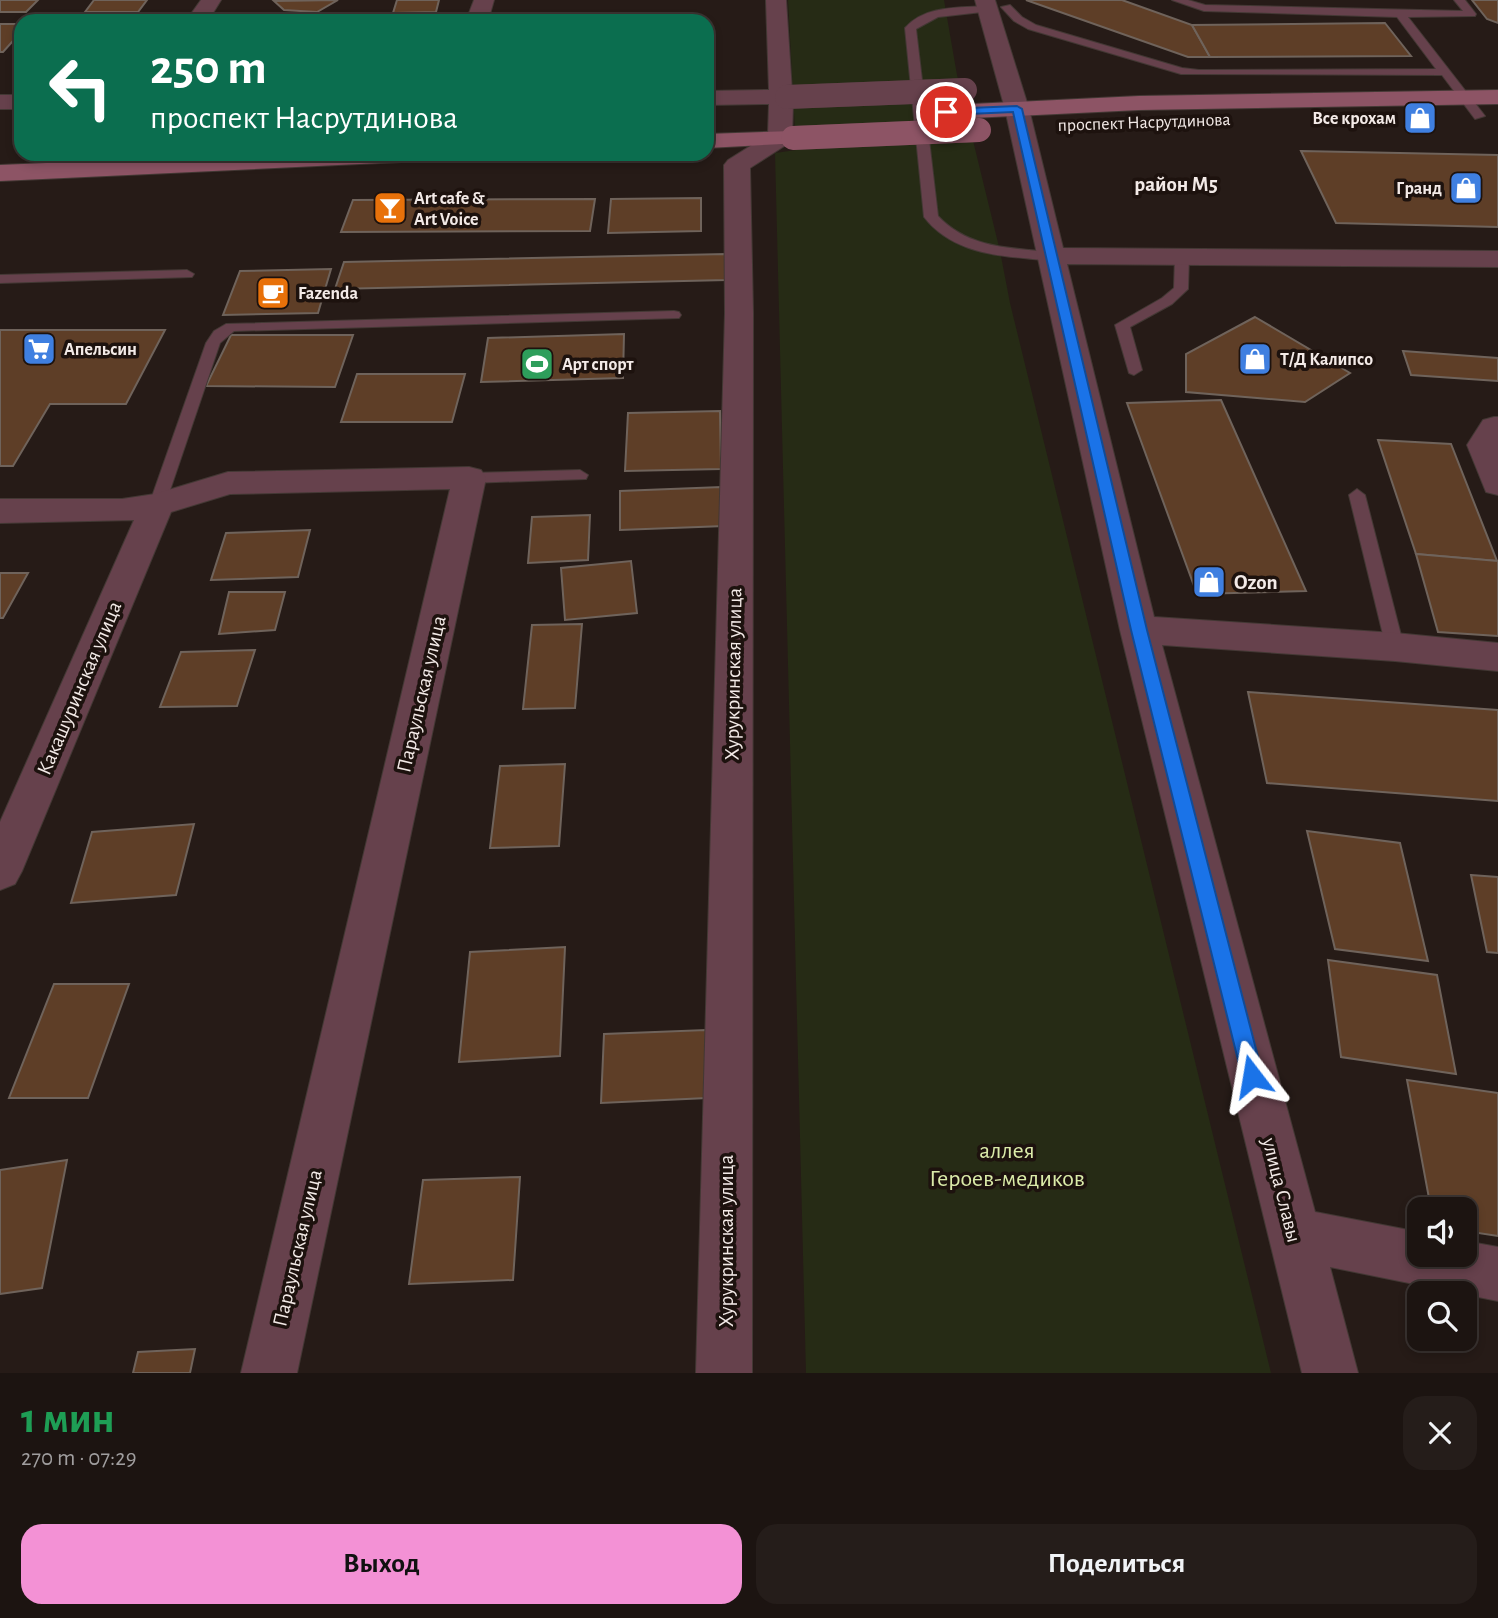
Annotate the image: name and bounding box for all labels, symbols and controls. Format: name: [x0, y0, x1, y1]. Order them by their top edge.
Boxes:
icon: left: [35, 42, 126, 133]
text: 250 m: [150, 44, 267, 93]
pin: [916, 82, 976, 142]
icon: arrive: [927, 93, 965, 131]
shop icon: Все крохам: [1401, 99, 1439, 137]
text: проспект Насрутдинова: [150, 102, 458, 134]
place label: Все крохам: [1312, 110, 1396, 128]
street label: проспект Насрутдинова: [1057, 111, 1231, 135]
shop icon: Гранд: [1447, 169, 1485, 207]
district label: район М5: [1134, 174, 1218, 195]
place label: Гранд: [1396, 180, 1442, 198]
bar icon: Art cafe & Art Voice: [371, 189, 409, 227]
place label: Art cafe & Art Voice: [414, 190, 485, 229]
cafe icon: Fazenda: [254, 274, 292, 312]
place label: Fazenda: [298, 285, 358, 303]
supermarket icon: Апельсин: [20, 330, 58, 368]
shop icon: Т/Д Калипсо: [1236, 340, 1274, 378]
place label: Апельсин: [64, 341, 137, 359]
sports icon: Арт спорт: [518, 345, 556, 383]
place label: Т/Д Калипсо: [1280, 351, 1373, 369]
place label: Арт спорт: [562, 356, 635, 374]
shop icon: Ozon: [1190, 563, 1228, 601]
place label: Ozon: [1234, 572, 1278, 593]
street label: Хурукринская улица: [721, 587, 746, 760]
street label: Какашуринская улица: [33, 598, 126, 778]
street label: Параульская улица: [393, 613, 450, 775]
position arrow: [1215, 1039, 1289, 1113]
street label: улица Славы: [1258, 1135, 1305, 1245]
park label: аллея Героев-медиков: [929, 1139, 1085, 1191]
street label: Хурукринская улица: [716, 1154, 737, 1327]
street label: Параульская улица: [269, 1167, 326, 1329]
map controls: [1407, 1197, 1477, 1351]
button: sound: [1407, 1197, 1477, 1267]
button: search: [1407, 1281, 1477, 1351]
button: close: [1403, 1396, 1477, 1470]
text: 1 мин: [21, 1398, 115, 1440]
text: 270 m · 07:29: [21, 1447, 137, 1470]
button: Выход: [21, 1524, 742, 1604]
button: Поделиться: [756, 1524, 1477, 1604]

